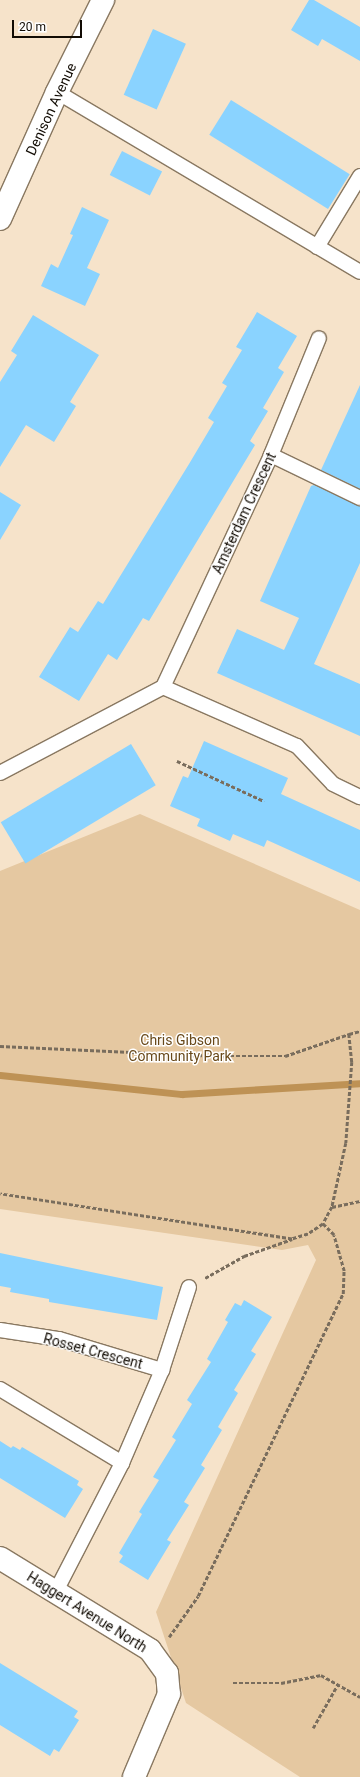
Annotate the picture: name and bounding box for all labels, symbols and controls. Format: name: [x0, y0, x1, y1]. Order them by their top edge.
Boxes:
scale bar: [14, 12, 84, 38]
text: 20 m: [19, 20, 46, 34]
street label: Denison Avenue: [22, 60, 80, 158]
street label: Amsterdam Crescent: [209, 450, 279, 576]
park label: Chris Gibson Community Park: [128, 1032, 232, 1064]
street label: Rosset Crescent: [42, 1330, 144, 1372]
street label: Haggert Avenue North: [24, 1568, 150, 1656]

